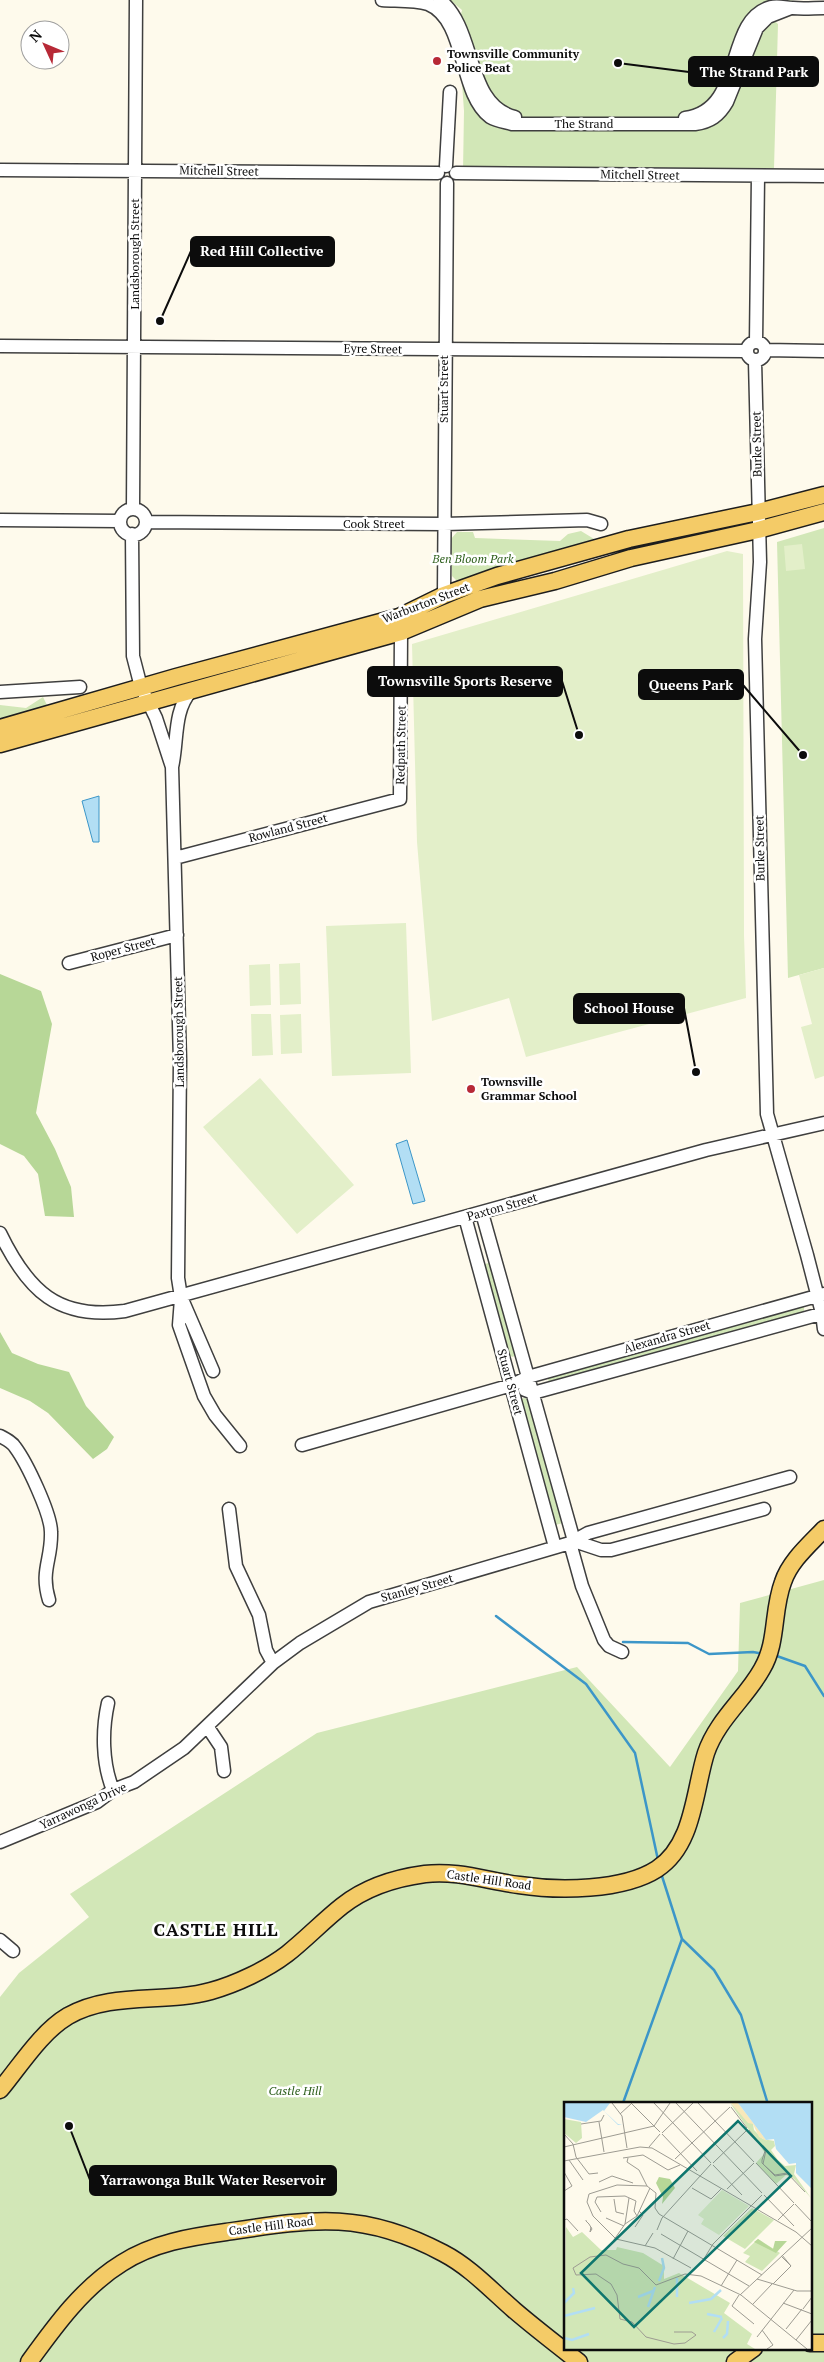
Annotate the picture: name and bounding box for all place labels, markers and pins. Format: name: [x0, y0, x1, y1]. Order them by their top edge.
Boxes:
place label: Townsville Community Police Beat: [447, 46, 580, 75]
marker: Townsville Community Police Beat: [431, 55, 443, 67]
callout: The Strand Park: [689, 57, 818, 86]
callout: Red Hill Collective: [191, 237, 334, 266]
callout: Townsville Sports Reserve: [368, 667, 562, 696]
callout: Queens Park: [639, 670, 743, 699]
callout: School House: [574, 994, 684, 1023]
place label: Townsville Grammar School: [481, 1074, 577, 1103]
marker: Townsville Grammar School: [465, 1083, 477, 1095]
callout: Yarrawonga Bulk Water Reservoir: [90, 2166, 336, 2195]

